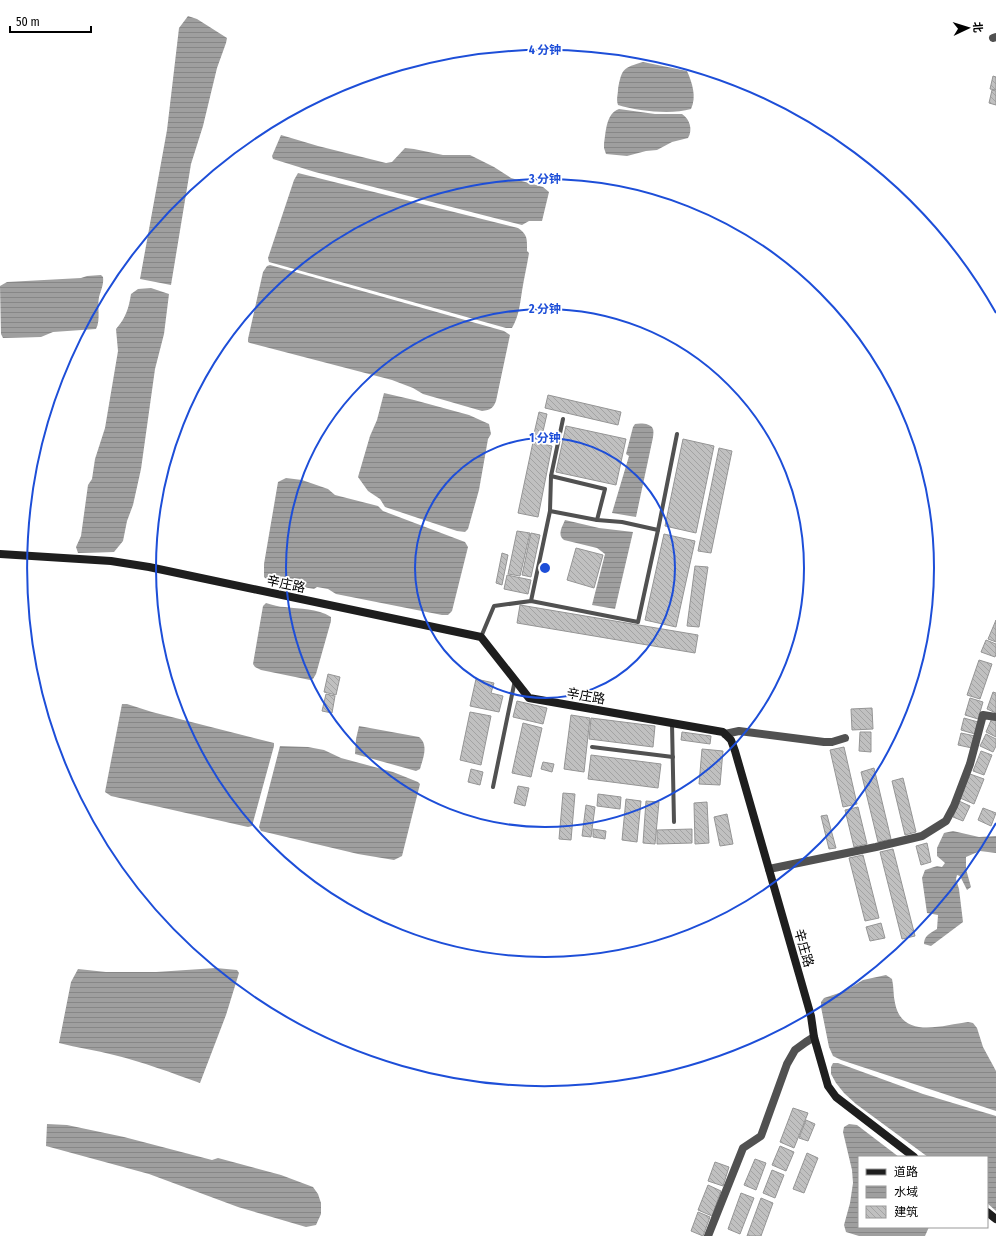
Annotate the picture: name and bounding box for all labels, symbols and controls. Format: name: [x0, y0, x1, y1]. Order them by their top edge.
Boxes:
scale bar: [10, 8, 91, 34]
north arrow: [948, 8, 988, 48]
text: 50 m: [16, 15, 40, 29]
text: 北: [971, 21, 984, 33]
text: 4 分钟: [529, 43, 561, 57]
text: 3 分钟: [528, 172, 561, 186]
text: 2 分钟: [528, 302, 561, 316]
text: 1 分钟: [529, 431, 561, 445]
centre of rings: [538, 561, 552, 575]
street label: 辛庄路: [265, 573, 307, 595]
street label: 辛庄路: [565, 685, 607, 707]
street label: 辛庄路: [791, 927, 817, 969]
legend: [858, 1156, 988, 1228]
text: 道路: [894, 1165, 918, 1179]
text: 水域: [894, 1185, 918, 1199]
text: 建筑: [894, 1205, 918, 1219]

